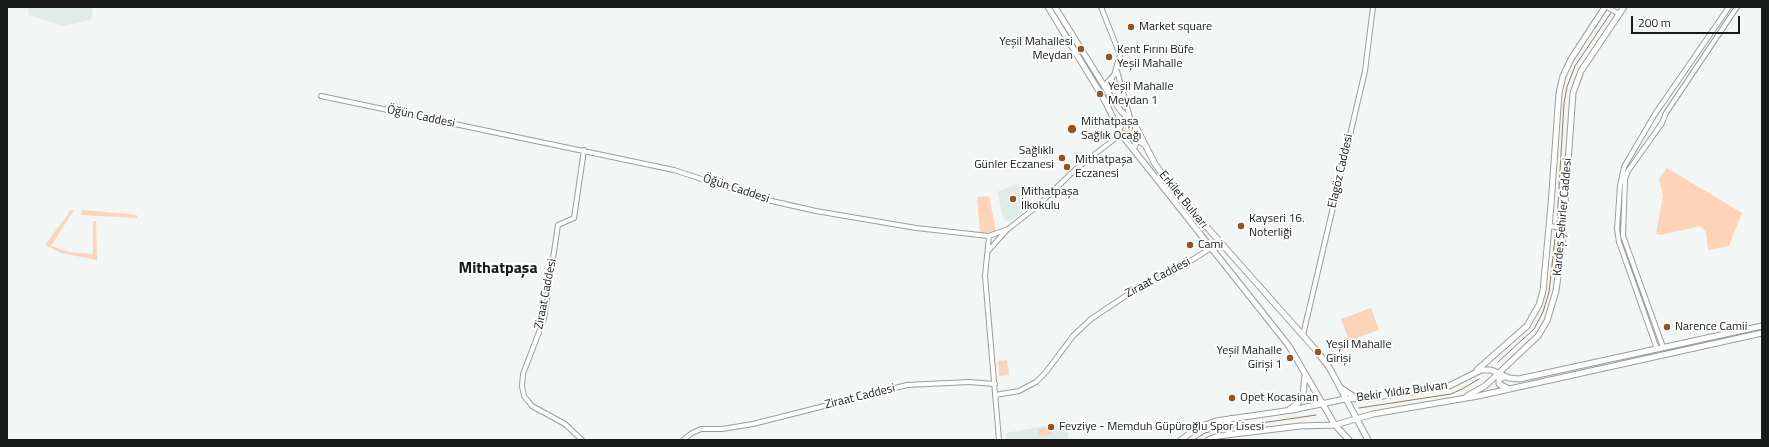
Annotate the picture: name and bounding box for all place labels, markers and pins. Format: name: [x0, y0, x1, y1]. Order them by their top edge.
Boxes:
place label: Market square: [1139, 20, 1212, 34]
marker: Market square: [1126, 22, 1136, 32]
place label: Yeşil Mahallesi Meydan: [999, 35, 1073, 63]
place label: Kent Fırını Büfe Yeşil Mahalle: [1117, 43, 1194, 71]
marker: Yeşil Mahallesi Meydan: [1076, 44, 1086, 54]
marker: Kent Fırını Büfe Yeşil Mahalle: [1104, 52, 1114, 62]
place label: Yeşil Mahalle Meydan 1: [1108, 80, 1173, 108]
marker: Yeşil Mahalle Meydan 1: [1095, 89, 1105, 99]
place label: Mithatpaşa Sağlık Ocağı: [1081, 115, 1141, 143]
marker: Mithatpaşa Sağlık Ocağı: [1066, 123, 1078, 135]
place label: Sağlıklı Günler Eczanesi: [974, 144, 1054, 172]
marker: Sağlıklı Günler Eczanesi: [1057, 153, 1067, 163]
place label: Mithatpaşa Eczanesi: [1075, 153, 1133, 181]
marker: Mithatpaşa Eczanesi: [1062, 162, 1072, 172]
place label: Mithatpaşa İlkokulu: [1021, 185, 1079, 213]
marker: Mithatpaşa İlkokulu: [1008, 194, 1018, 204]
place label: Kayseri 16. Noterliği: [1249, 212, 1305, 240]
marker: Kayseri 16. Noterliği: [1236, 221, 1246, 231]
place label: Cami: [1198, 238, 1223, 252]
marker: Cami: [1185, 240, 1195, 250]
place label: Narence Camii: [1675, 320, 1747, 334]
marker: Narence Camii: [1662, 322, 1672, 332]
place label: Yeşil Mahalle Girişi: [1326, 338, 1391, 366]
place label: Yeşil Mahalle Girişi 1: [1217, 344, 1282, 372]
marker: Yeşil Mahalle Girişi: [1313, 347, 1323, 357]
marker: Yeşil Mahalle Girişi 1: [1285, 353, 1295, 363]
place label: Opet Kocasinan: [1240, 391, 1318, 405]
marker: Opet Kocasinan: [1227, 393, 1237, 403]
place label: Fevziye - Memduh Güpüroğlu Spor Lisesi: [1059, 420, 1264, 434]
marker: Fevziye - Memduh Güpüroğlu Spor Lisesi: [1046, 422, 1056, 432]

